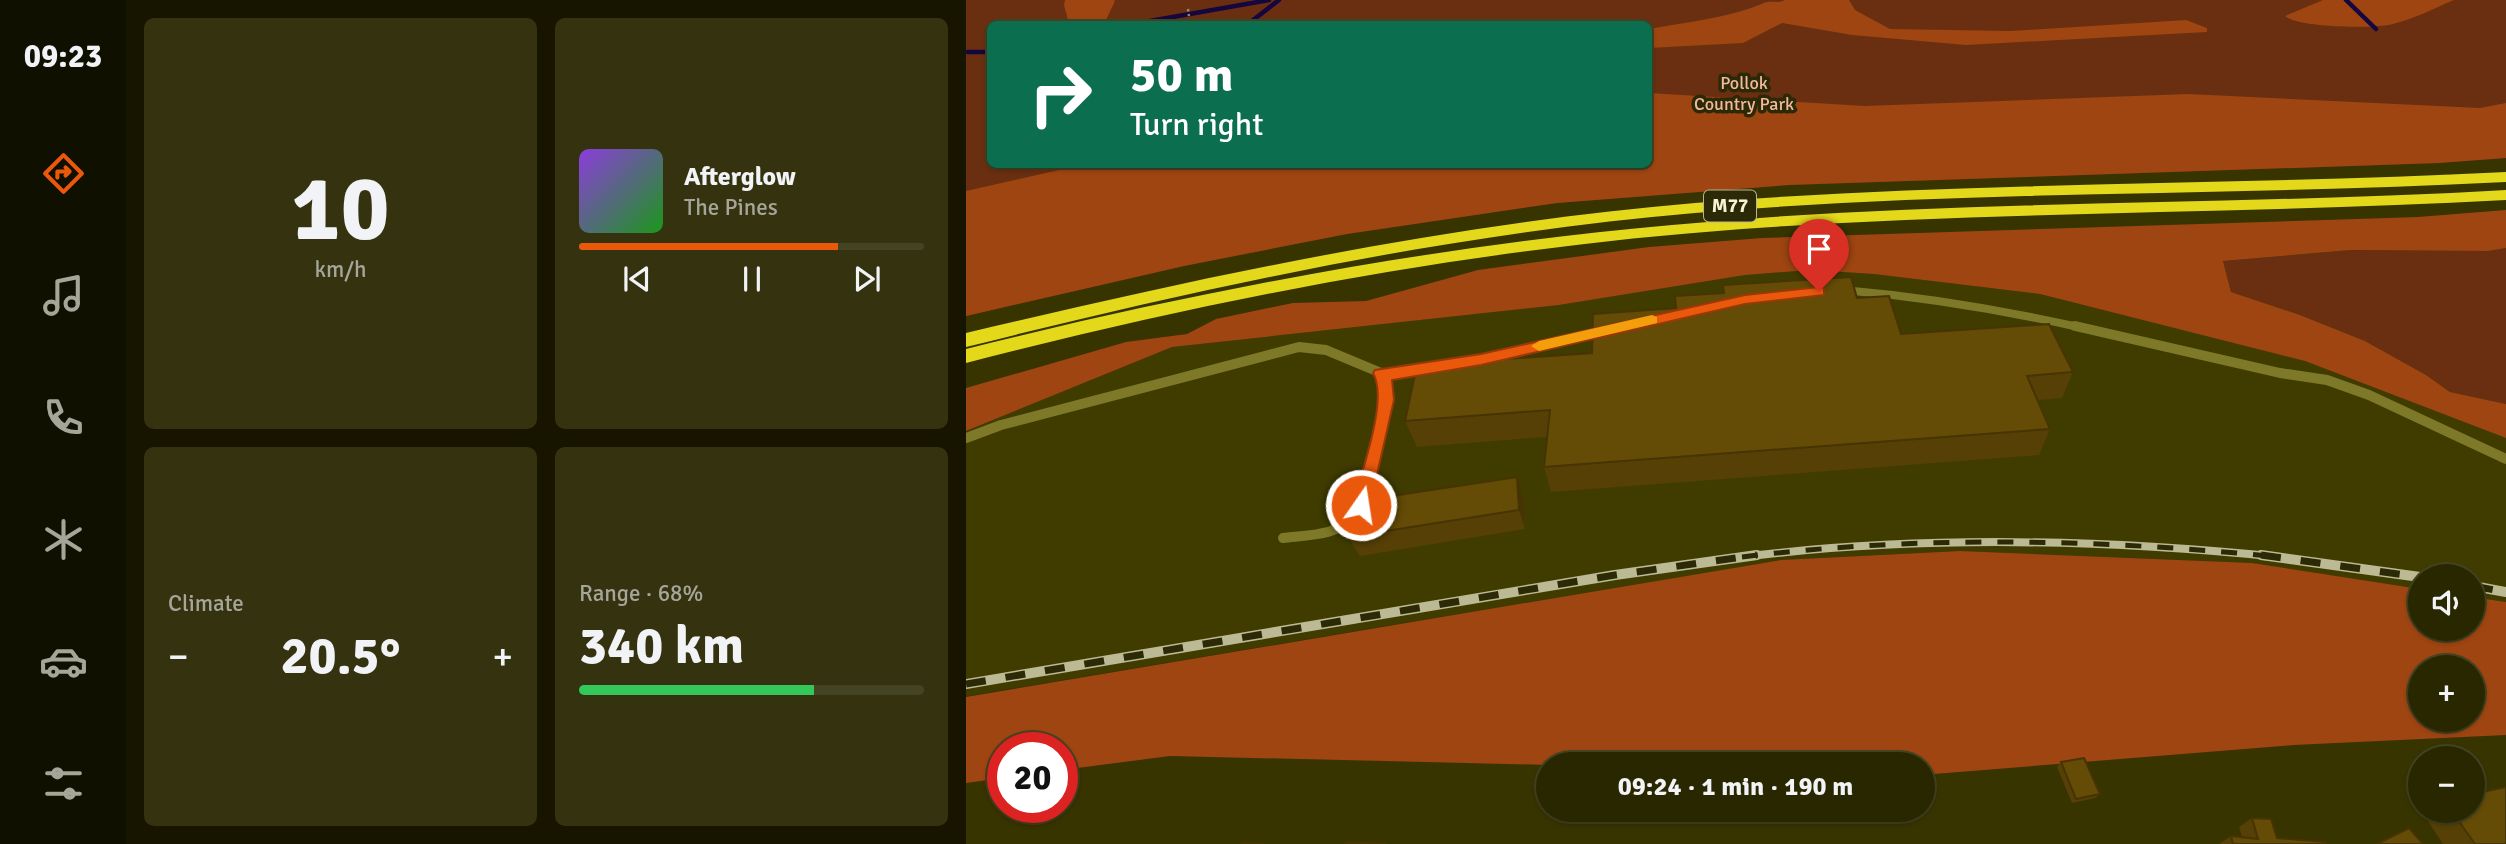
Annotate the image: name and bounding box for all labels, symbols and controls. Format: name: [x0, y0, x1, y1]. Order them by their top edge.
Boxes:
text: 09:23: [24, 37, 102, 76]
text: 50 m: [1130, 45, 1233, 105]
icon: right: [1015, 49, 1106, 140]
park label: Pollok Country Park: [1694, 72, 1794, 115]
text: Turn right: [1130, 105, 1263, 144]
icon: directions: [39, 149, 88, 198]
text: 10: [291, 153, 390, 266]
text: Afterglow: [684, 161, 796, 193]
road number: M77: [1704, 190, 1756, 222]
text: The Pines: [684, 193, 778, 222]
pin: [1789, 219, 1849, 291]
icon: arrive: [1800, 230, 1838, 268]
text: km/h: [314, 255, 367, 284]
icon: previous: [618, 260, 656, 298]
icon: pause: [733, 260, 771, 298]
icon: next: [848, 260, 886, 298]
icon: music: [39, 271, 88, 320]
icon: phone: [39, 393, 88, 442]
position arrow: [1324, 468, 1398, 542]
icon: climate: [39, 515, 88, 564]
map controls: [2408, 564, 2485, 823]
button: sound: [2408, 564, 2485, 641]
text: Range · 68%: [579, 579, 703, 608]
text: Climate: [168, 589, 244, 618]
text: 340 km: [579, 614, 744, 678]
text: 20.5°: [281, 624, 400, 688]
text: −: [168, 633, 189, 680]
text: +: [492, 633, 513, 680]
icon: car: [39, 637, 88, 686]
button: +: [2408, 655, 2485, 732]
speed limit sign: 20: [987, 732, 1078, 823]
button: −: [2408, 746, 2485, 823]
icon: filters: [39, 759, 88, 808]
text: 09:24 · 1 min · 190 m: [1618, 771, 1853, 803]

